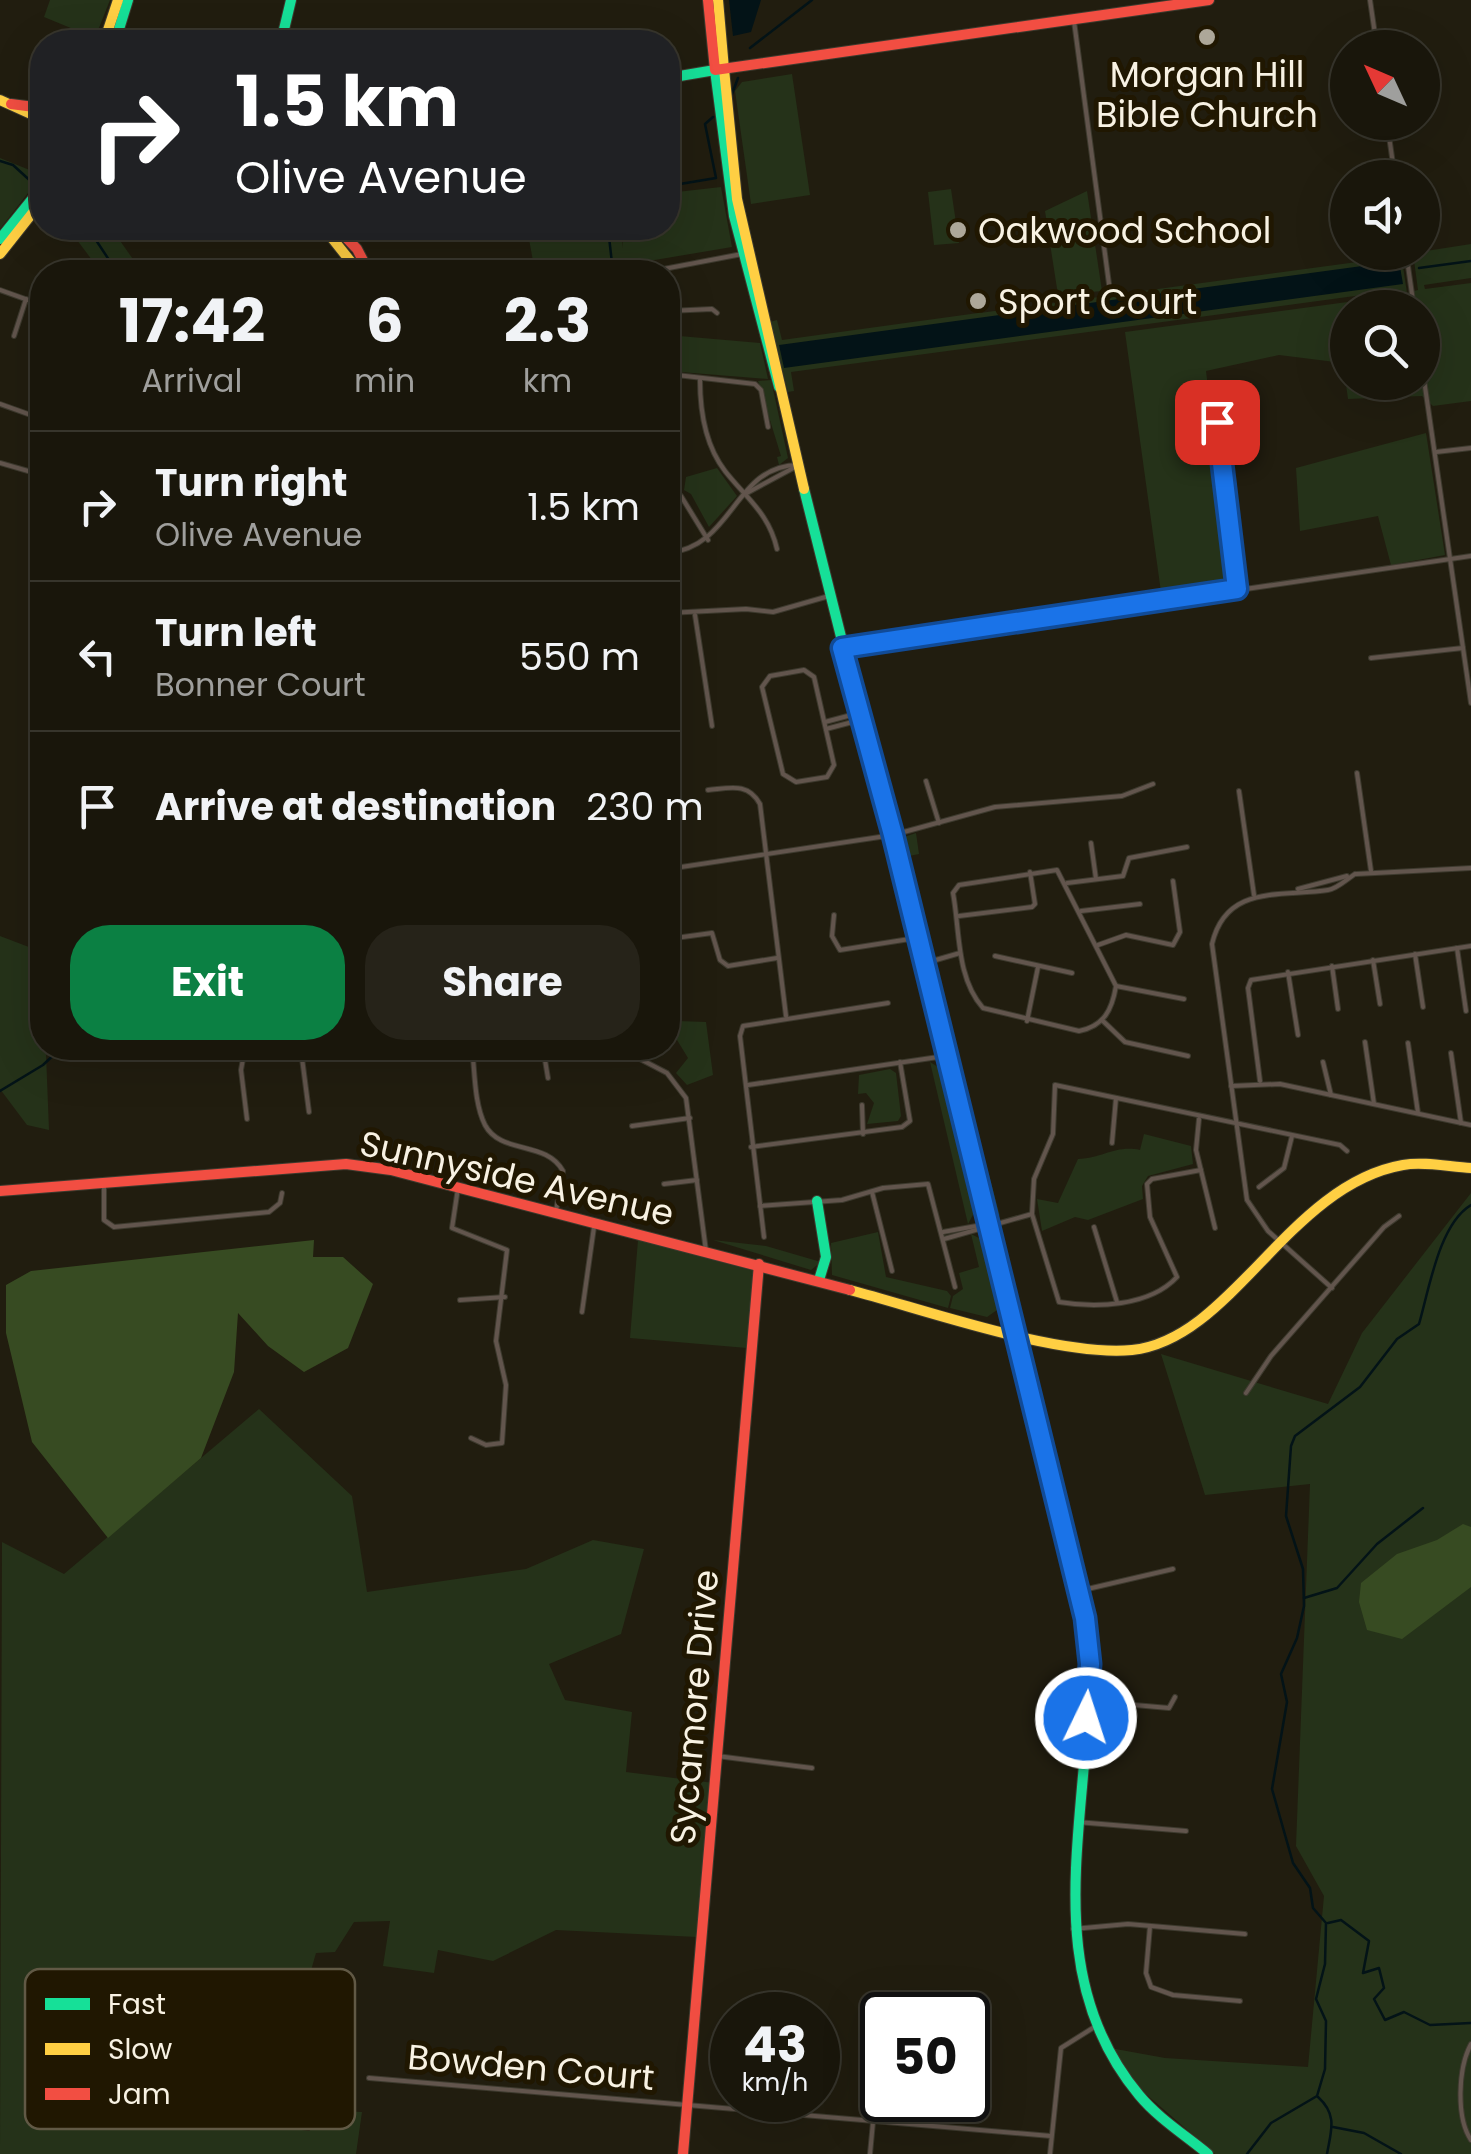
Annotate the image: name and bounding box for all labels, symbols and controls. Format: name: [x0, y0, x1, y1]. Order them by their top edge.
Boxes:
marker: Morgan Hill Bible Church: [1196, 26, 1218, 48]
north arrow: [1330, 30, 1440, 140]
map controls: [1330, 30, 1440, 400]
place label: Morgan Hill Bible Church: [1096, 50, 1318, 139]
text: 1.5 km: [235, 52, 459, 151]
icon: right: [70, 70, 200, 200]
text: Olive Avenue: [235, 146, 527, 209]
button: sound: [1330, 160, 1440, 270]
place label: Oakwood School: [978, 206, 1271, 255]
marker: Oakwood School: [947, 219, 969, 241]
place label: Sport Court: [998, 277, 1197, 326]
text: 17:42: [119, 279, 265, 363]
text: 6: [365, 279, 404, 363]
text: 2.3: [504, 279, 591, 363]
marker: Sport Court: [967, 290, 989, 312]
button: search: [1330, 290, 1440, 400]
text: Arrival: [142, 358, 242, 403]
text: min: [354, 358, 415, 403]
text: km: [523, 358, 572, 403]
pin: [1175, 380, 1260, 465]
icon: arrive: [1190, 395, 1245, 450]
text: Turn right: [155, 456, 347, 509]
icon: right: [70, 479, 125, 534]
text: 1.5 km: [527, 480, 640, 533]
text: Olive Avenue: [155, 512, 362, 557]
text: Turn left: [155, 606, 317, 659]
icon: left: [70, 629, 125, 684]
text: 550 m: [519, 630, 640, 683]
text: Bonner Court: [155, 662, 366, 707]
icon: arrive: [70, 779, 125, 834]
text: Arrive at destination: [155, 780, 556, 833]
text: 230 m: [586, 780, 704, 833]
button: Exit: [70, 925, 345, 1040]
button: Share: [365, 925, 640, 1040]
street label: Sunnyside Avenue: [355, 1118, 679, 1238]
street label: Sycamore Drive: [658, 1568, 730, 1846]
position arrow: [1034, 1666, 1138, 1770]
legend: [25, 1969, 355, 2129]
text: Fast: [108, 1985, 166, 2024]
speed limit sign: 50: [860, 1992, 990, 2122]
text: 43: [743, 2009, 807, 2080]
text: Slow: [108, 2030, 172, 2069]
street label: Bowden Court: [406, 2032, 656, 2102]
text: km/h: [742, 2065, 808, 2100]
text: Jam: [108, 2075, 171, 2114]

